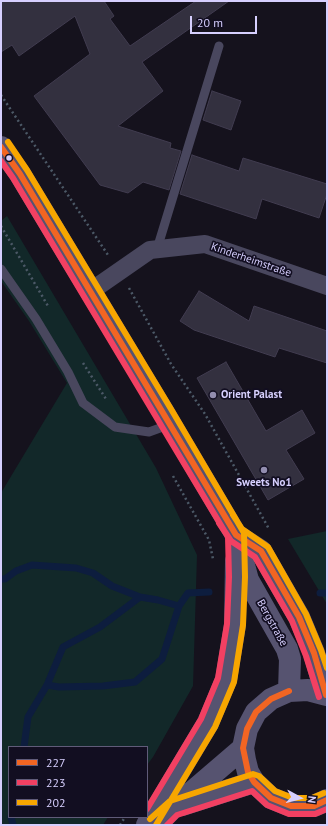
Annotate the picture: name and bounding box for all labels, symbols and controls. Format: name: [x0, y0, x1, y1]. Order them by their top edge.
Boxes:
scale bar: [192, 8, 259, 34]
text: 20 m: [197, 15, 223, 30]
unlabelled marker: [4, 153, 14, 163]
street label: Kinderheimstraße: [209, 240, 293, 280]
place label: Orient Palast: [221, 388, 282, 402]
marker: Orient Palast: [208, 390, 218, 400]
marker: Sweets No1: [259, 465, 269, 475]
place label: Sweets No1: [236, 476, 292, 490]
street label: Bergstraße: [254, 597, 290, 649]
legend: [8, 746, 148, 818]
text: 227: [46, 755, 66, 770]
text: 223: [46, 775, 66, 790]
north arrow: [280, 778, 320, 818]
text: 202: [46, 795, 66, 810]
text: N: [305, 795, 319, 804]

